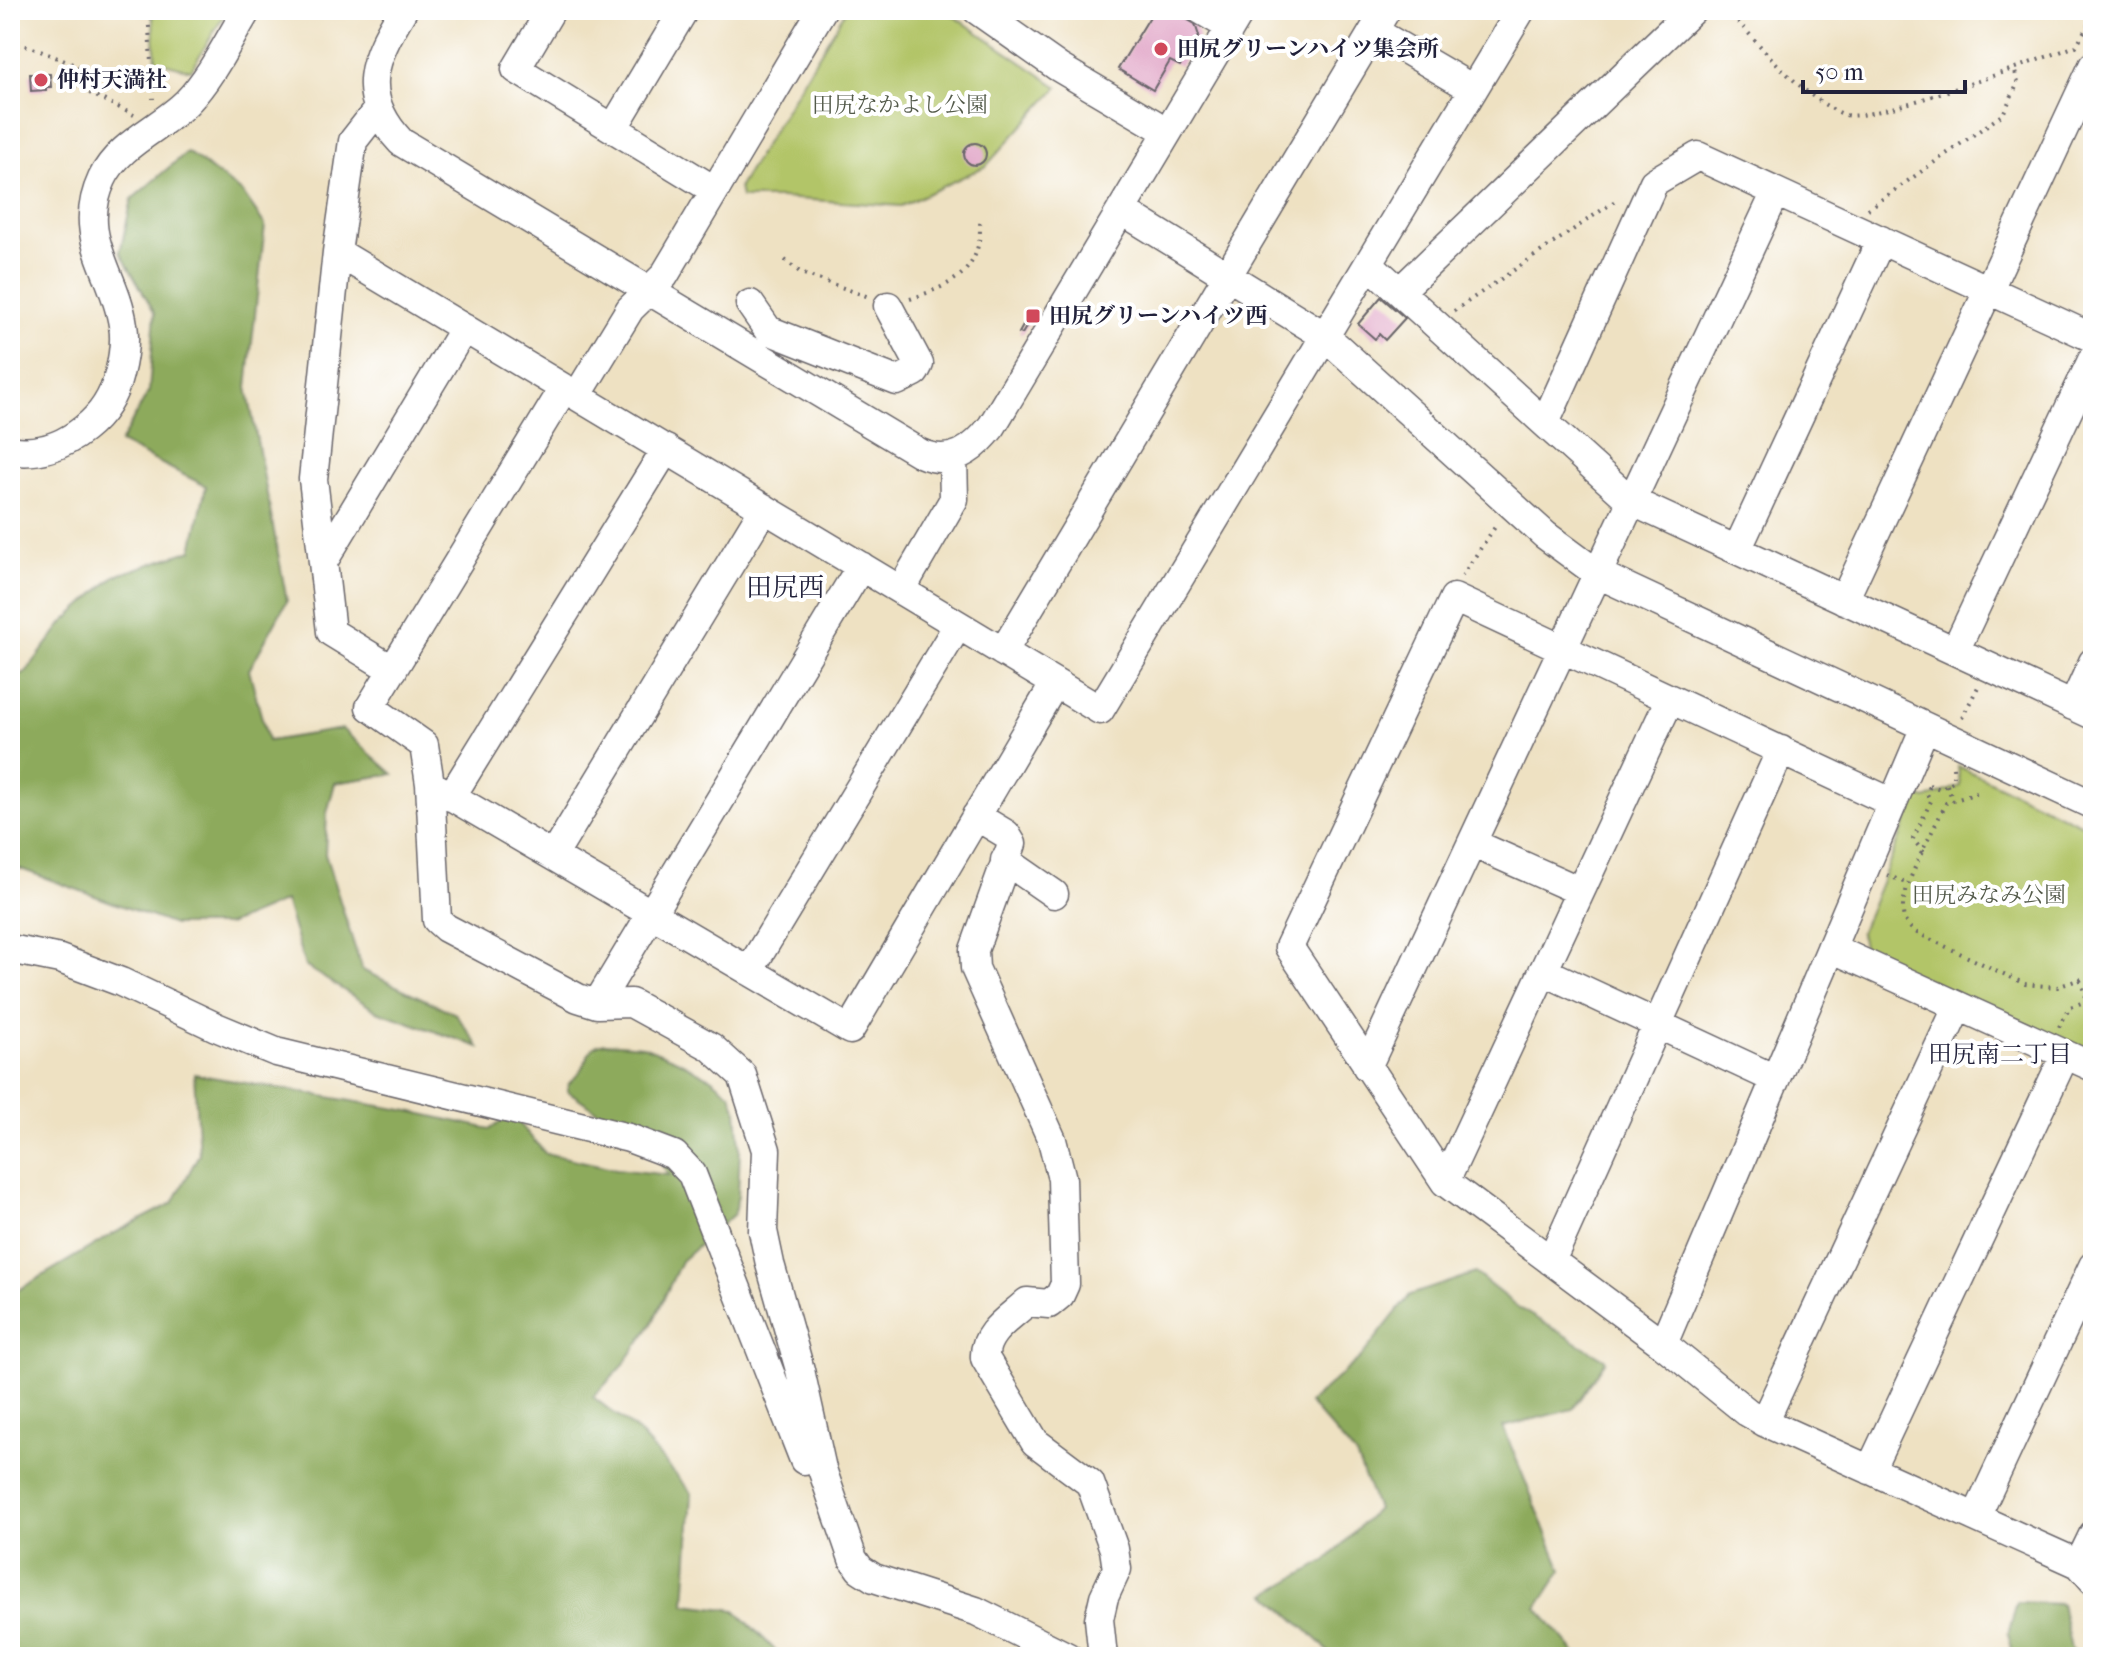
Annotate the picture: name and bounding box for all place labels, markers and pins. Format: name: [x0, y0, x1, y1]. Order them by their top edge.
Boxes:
place label: 田尻グリーンハイツ集会所: [1177, 36, 1439, 62]
marker: 田尻グリーンハイツ集会所: [1152, 40, 1170, 58]
place label: 仲村天満社: [57, 67, 167, 93]
marker: 仲村天満社: [32, 71, 50, 89]
place label: 田尻グリーンハイツ西: [1049, 303, 1267, 329]
marker: 田尻グリーンハイツ西: [1024, 307, 1042, 325]

